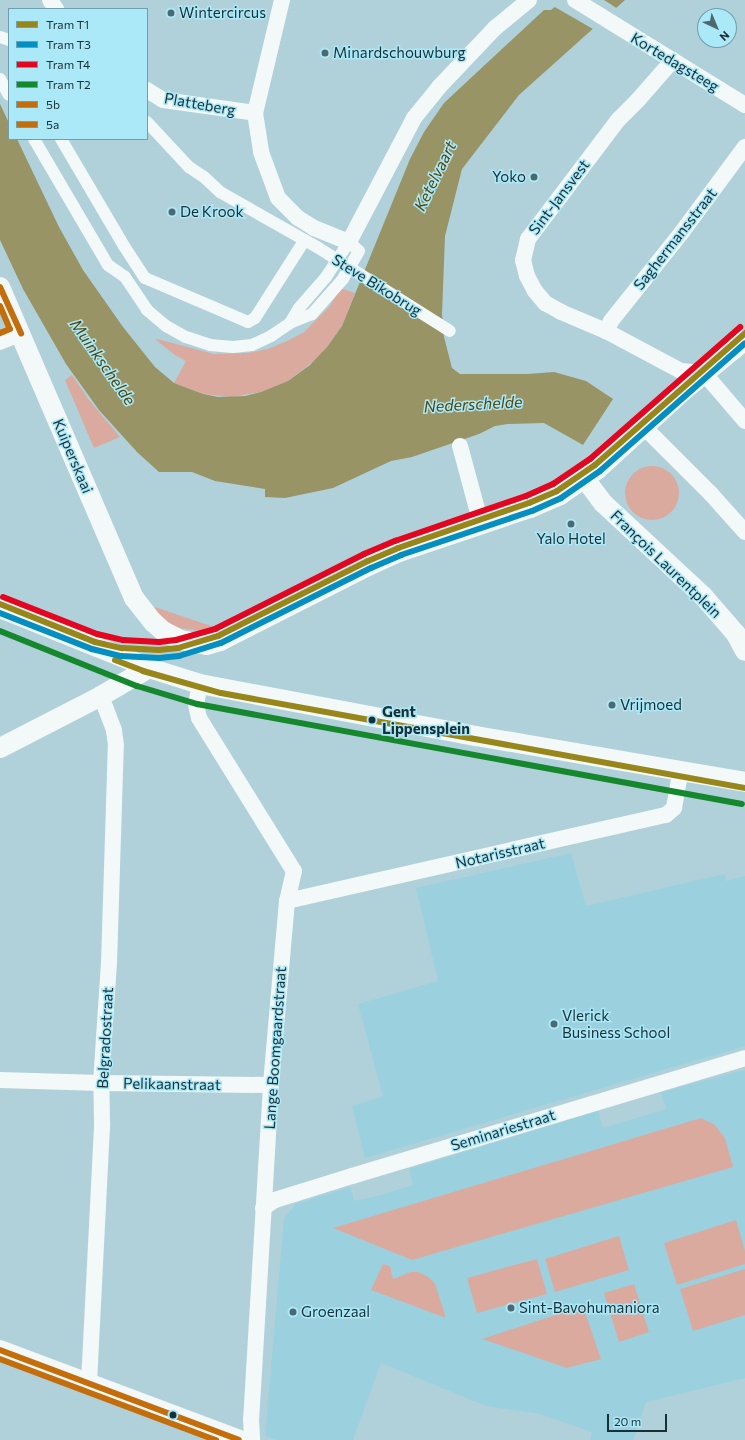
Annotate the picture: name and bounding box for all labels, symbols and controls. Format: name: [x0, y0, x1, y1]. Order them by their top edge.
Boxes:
place label: Wintercircus: [179, 4, 266, 22]
legend: [8, 8, 148, 140]
marker: Wintercircus: [166, 8, 176, 18]
north arrow: [697, 8, 737, 48]
text: Tram T1: [46, 17, 89, 31]
street label: Kortedagsteeg: [628, 29, 722, 95]
text: N: [718, 29, 732, 44]
text: Tram T3: [46, 37, 91, 51]
place label: Minardschouwburg: [333, 44, 466, 62]
marker: Minardschouwburg: [320, 48, 330, 58]
text: Tram T4: [46, 57, 90, 71]
text: Tram T2: [46, 77, 91, 91]
street label: Platteberg: [163, 89, 237, 119]
text: 5b: [46, 97, 60, 111]
text: 5a: [46, 117, 59, 131]
water label: Ketelvaart: [410, 138, 460, 214]
street label: Sint-Jansvest: [525, 156, 593, 238]
place label: Yoko: [492, 168, 526, 186]
marker: Yoko: [529, 172, 539, 182]
street label: Saghermansstraat: [630, 185, 720, 293]
place label: De Krook: [180, 203, 244, 221]
marker: De Krook: [167, 207, 177, 217]
street label: Steve Bikobrug: [329, 250, 425, 320]
water label: Muinkschelde: [66, 315, 140, 409]
water label: Nederschelde: [423, 392, 523, 416]
street label: Kuiperskaai: [49, 416, 97, 496]
street label: François Laurentplein: [607, 507, 725, 621]
marker: Yalo Hotel: [566, 519, 576, 529]
place label: Yalo Hotel: [536, 530, 606, 548]
place label: Vrijmoed: [620, 696, 682, 714]
marker: Vrijmoed: [607, 700, 617, 710]
place label: Gent Lippensplein: [382, 702, 470, 737]
marker: Gent Lippensplein: [365, 713, 379, 727]
street label: Notarisstraat: [453, 834, 547, 872]
street label: Lange Boomgaardstraat: [260, 966, 290, 1130]
street label: Belgradostraat: [93, 987, 117, 1089]
place label: Vlerick Business School: [562, 1006, 670, 1041]
marker: Vlerick Business School: [549, 1019, 559, 1029]
street label: Pelikaanstraat: [123, 1074, 221, 1094]
street label: Seminariestraat: [449, 1106, 557, 1154]
place label: Sint-Bavohumaniora: [519, 1299, 659, 1317]
place label: Groenzaal: [301, 1303, 370, 1321]
marker: Sint-Bavohumaniora: [506, 1303, 516, 1313]
marker: Groenzaal: [288, 1307, 298, 1317]
scale bar: [609, 1406, 669, 1432]
unlabelled marker: [168, 1410, 178, 1420]
text: 20 m: [614, 1414, 641, 1428]

